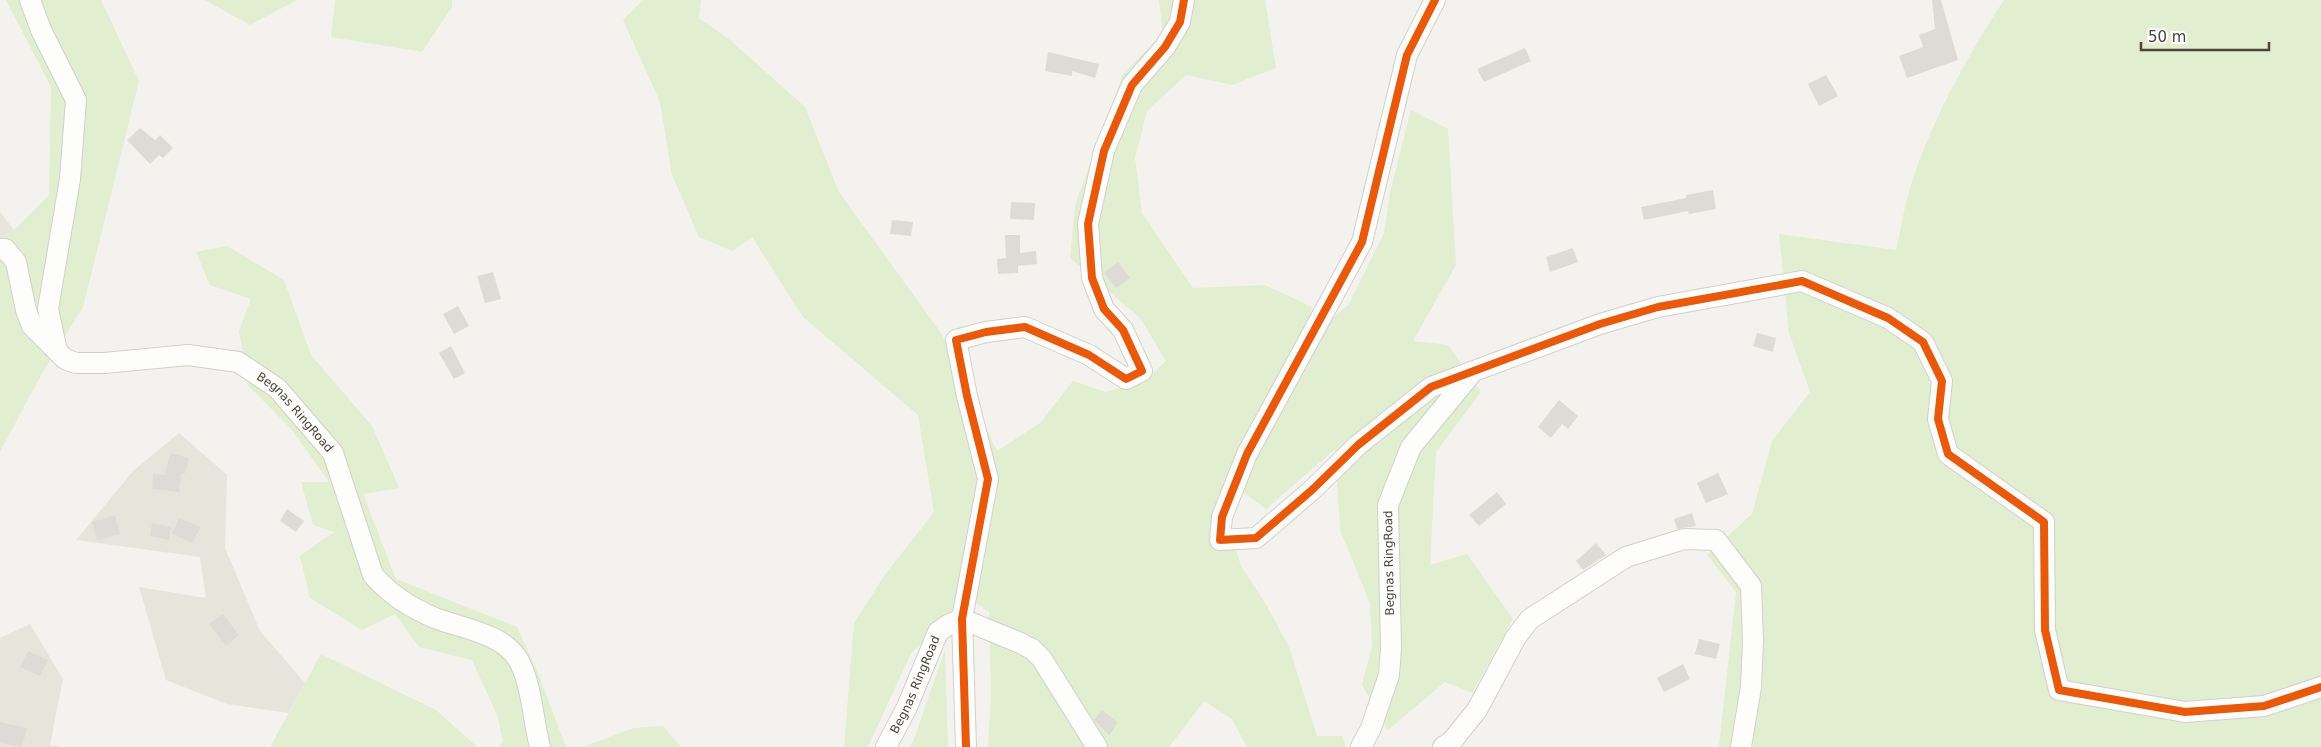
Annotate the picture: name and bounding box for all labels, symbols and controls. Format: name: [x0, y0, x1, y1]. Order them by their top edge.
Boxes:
scale bar: [2141, 20, 2268, 52]
text: 50 m: [2148, 28, 2186, 46]
street label: Begnas RingRoad: [254, 369, 336, 455]
street label: Begnas RingRoad: [1381, 510, 1397, 616]
street label: Begnas RingRoad: [887, 634, 943, 736]

